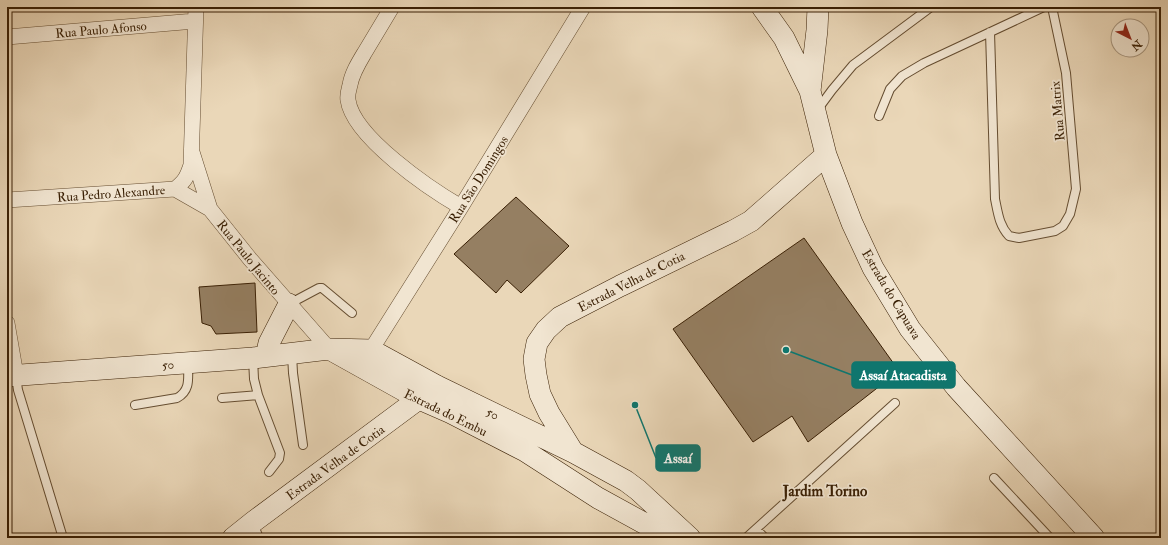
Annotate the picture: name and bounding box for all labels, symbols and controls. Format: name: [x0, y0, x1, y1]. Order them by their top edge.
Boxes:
street label: Rua Paulo Afonso: [55, 18, 147, 42]
north arrow: [1110, 18, 1150, 58]
text: N: [1127, 36, 1145, 54]
street label: Rua Matrix: [1047, 80, 1069, 142]
street label: Rua São Domingos: [446, 133, 512, 226]
street label: Rua Pedro Alexandre: [57, 182, 166, 206]
street label: Rua Paulo Jacinto: [213, 217, 283, 298]
street label: Estrada do Capuava: [857, 247, 925, 344]
street label: Estrada Velha de Cotia: [575, 248, 688, 316]
street label: 50: [161, 357, 175, 373]
callout: Assaí Atacadista: [852, 362, 955, 388]
text: Assaí Atacadista: [858, 367, 948, 384]
street label: Estrada do Embu: [401, 386, 490, 440]
street label: 50: [484, 404, 502, 424]
street label: Estrada Velha de Cotia: [283, 421, 388, 504]
callout: Assaí: [656, 445, 700, 471]
text: Assaí: [663, 450, 693, 467]
district label: Jardim Torino: [782, 482, 868, 502]

